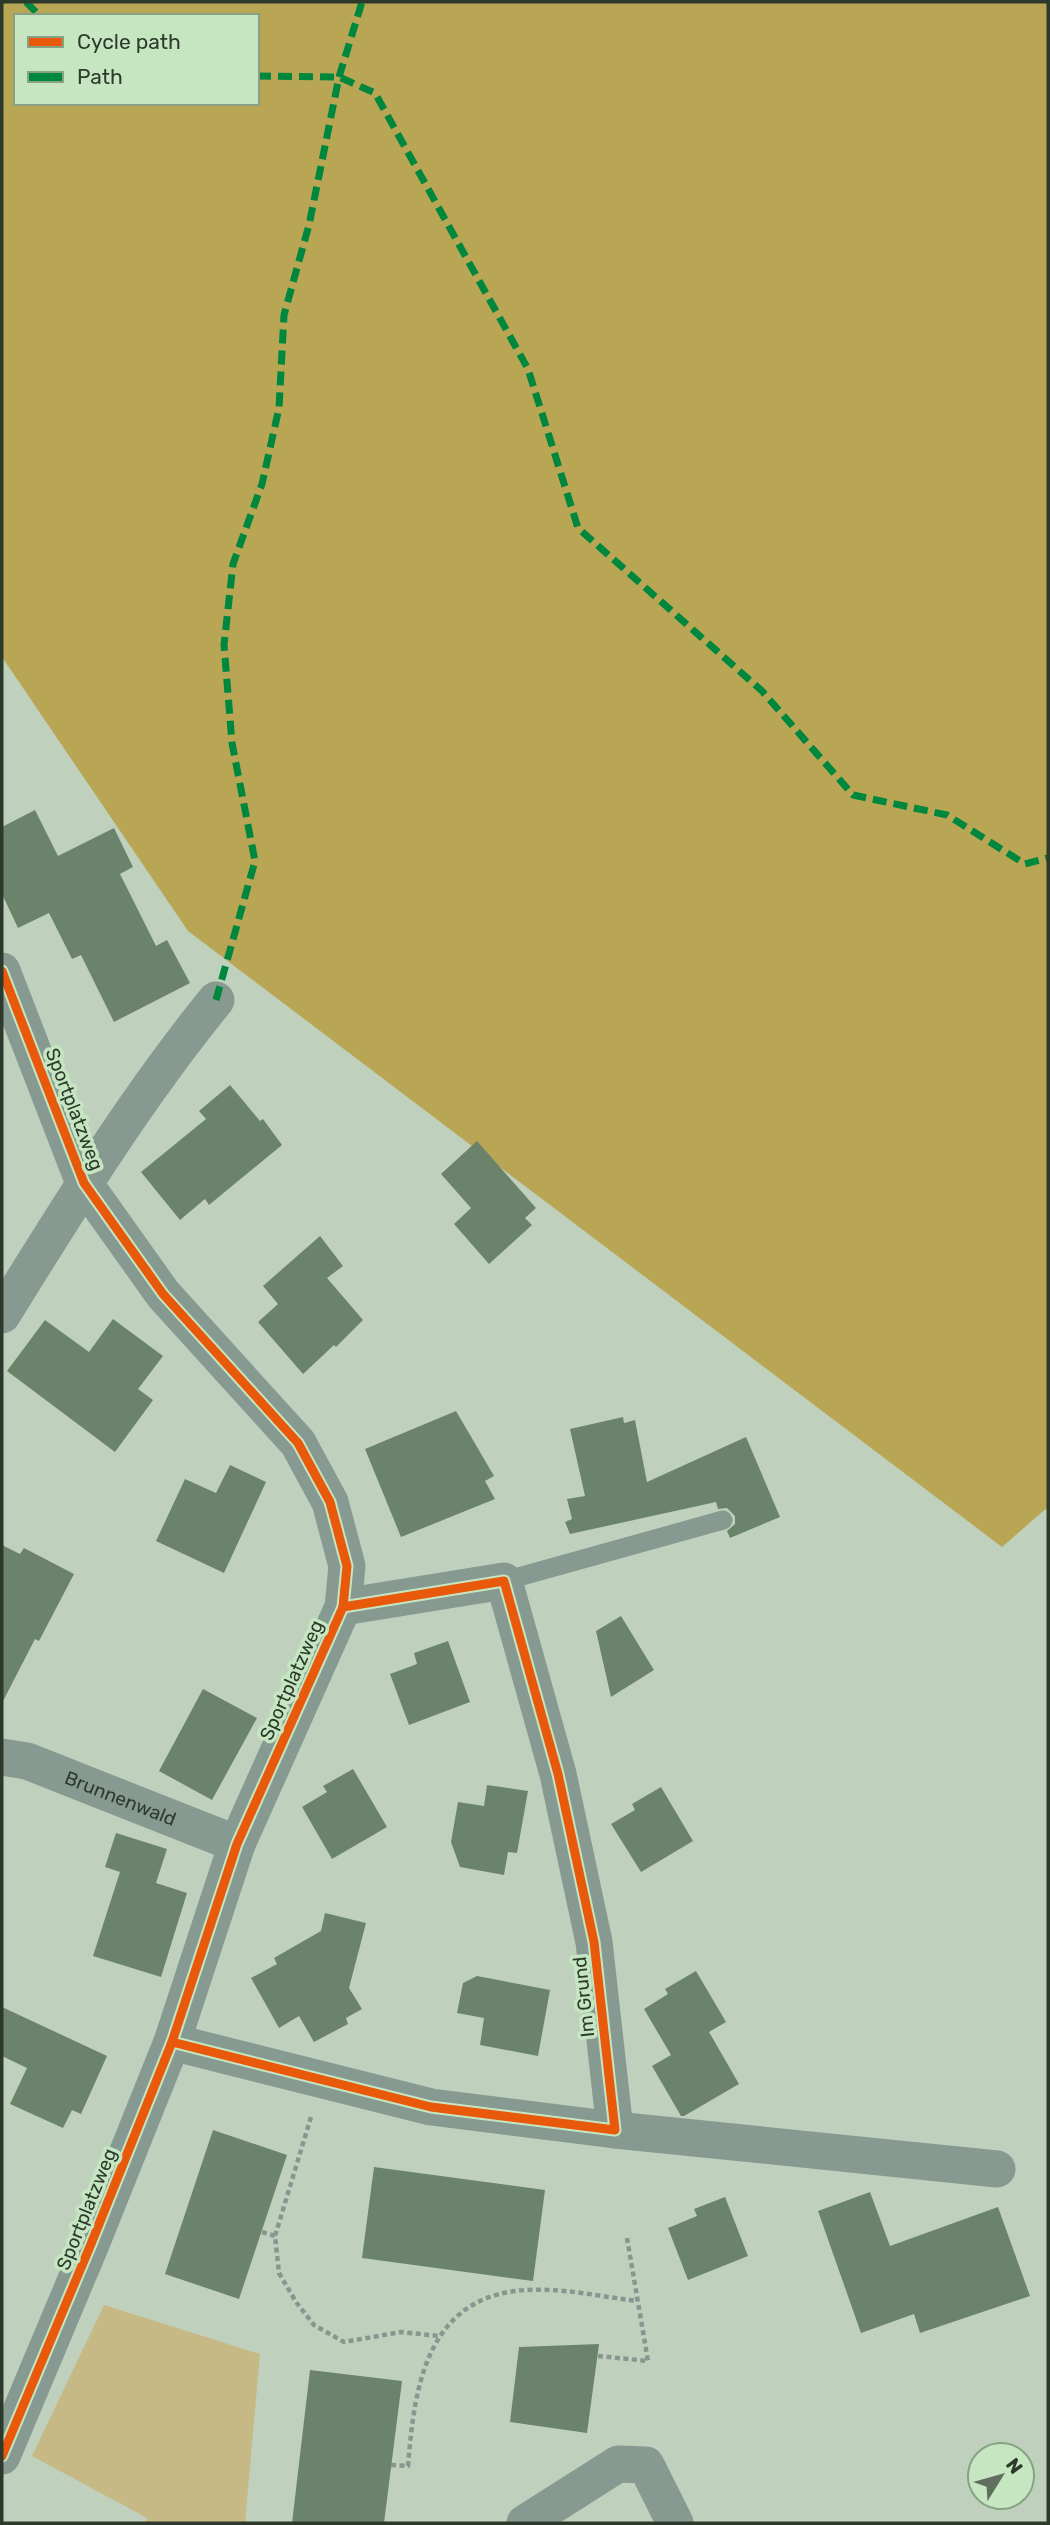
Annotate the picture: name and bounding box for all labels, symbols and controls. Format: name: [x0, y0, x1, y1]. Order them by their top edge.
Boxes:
legend: [14, 14, 259, 105]
text: Cycle path: [77, 29, 181, 54]
text: Path: [77, 64, 123, 89]
street label: Sportplatzweg: [41, 1045, 108, 1174]
street label: Sportplatzweg: [255, 1617, 328, 1744]
street label: Brunnenwald: [61, 1766, 179, 1831]
street label: Im Grund: [568, 1955, 599, 2039]
street label: Sportplatzweg: [52, 2145, 121, 2273]
north arrow: [966, 2441, 1036, 2511]
text: N: [1001, 2454, 1027, 2478]

